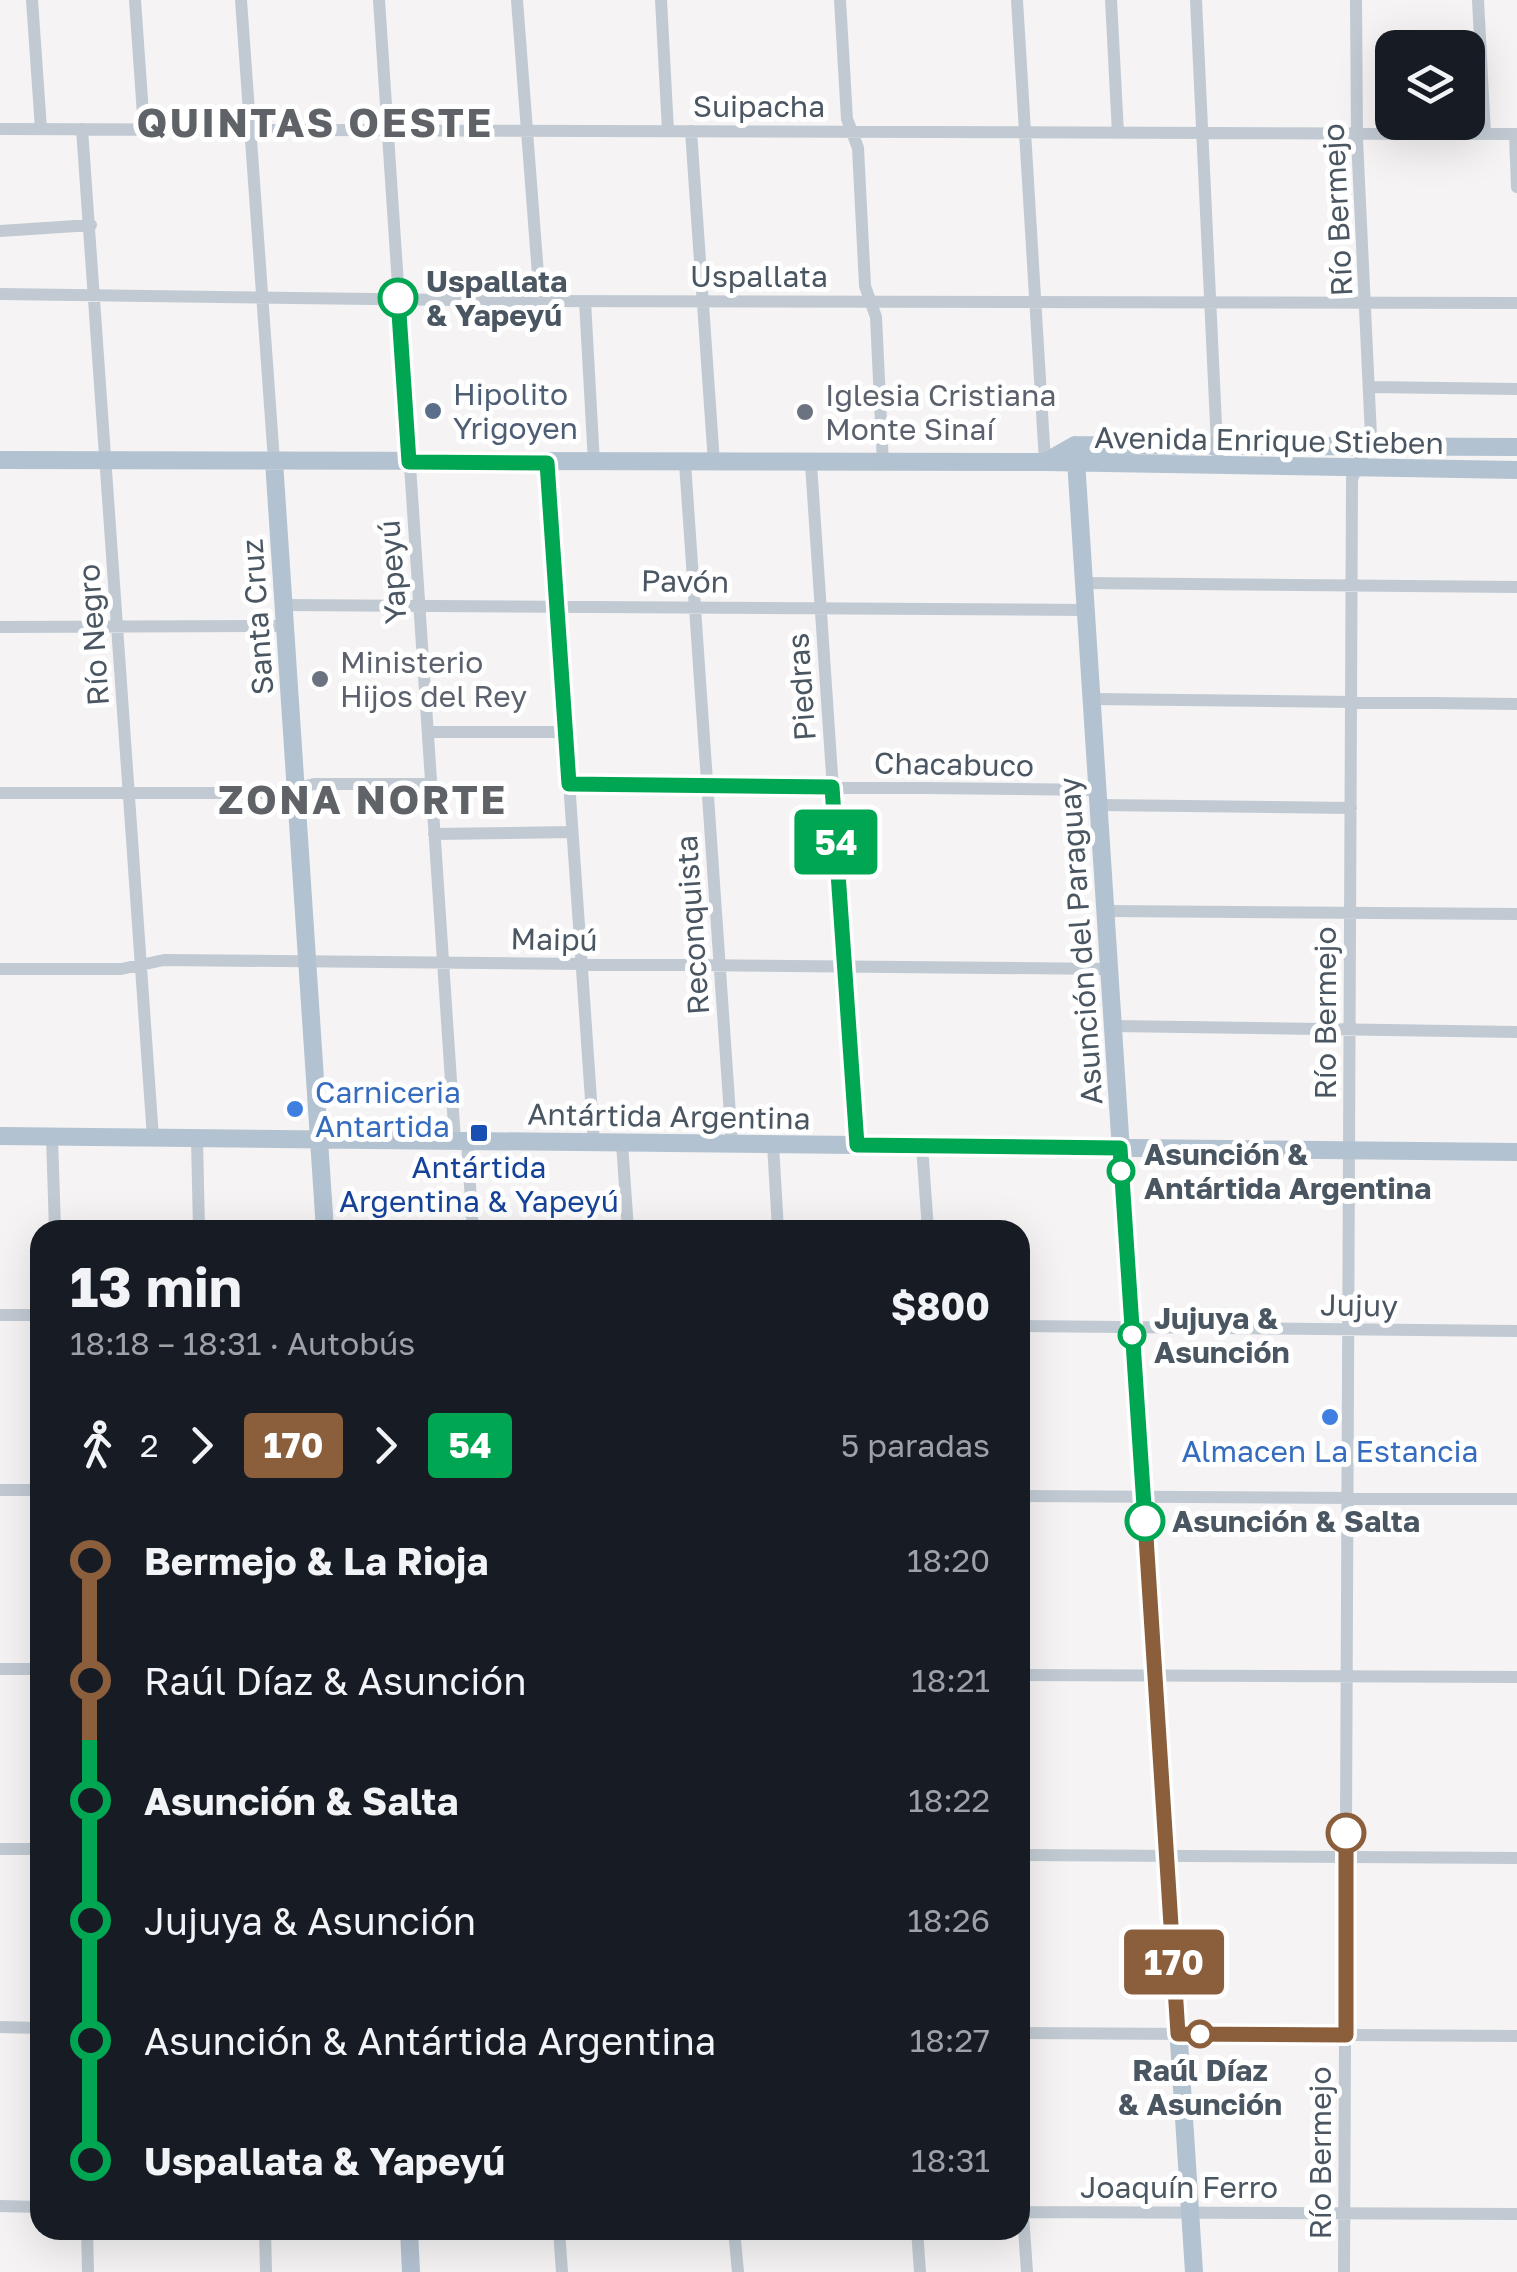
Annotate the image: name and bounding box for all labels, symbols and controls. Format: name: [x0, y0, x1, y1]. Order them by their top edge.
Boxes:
map controls: [1375, 30, 1485, 140]
button: layers: [1375, 30, 1485, 140]
street label: Suipacha: [693, 88, 825, 124]
district label: QUINTAS OESTE: [136, 98, 494, 146]
street label: Río Bermejo: [1314, 123, 1360, 297]
street label: Uspallata: [690, 258, 828, 294]
place label: Uspallata & Yapeyú: [426, 263, 567, 333]
marker: Uspallata & Yapeyú: [379, 279, 417, 317]
place label: Hipolito Yrigoyen: [453, 376, 578, 446]
place label: Iglesia Cristiana Monte Sinaí: [825, 377, 1056, 447]
marker: Hipolito Yrigoyen: [422, 400, 444, 422]
marker: Iglesia Cristiana Monte Sinaí: [794, 401, 816, 423]
street label: Avenida Enrique Stieben: [1094, 419, 1444, 461]
street label: Yapeyú: [370, 519, 414, 625]
street label: Santa Cruz: [234, 538, 280, 696]
street label: Pavón: [641, 562, 729, 600]
street label: Río Negro: [70, 563, 116, 707]
street label: Piedras: [779, 632, 823, 742]
place label: Ministerio Hijos del Rey: [340, 644, 527, 714]
marker: Ministerio Hijos del Rey: [309, 668, 331, 690]
street label: Chacabuco: [874, 745, 1034, 783]
district label: ZONA NORTE: [218, 775, 508, 823]
street label: Asunción del Paraguay: [1051, 776, 1109, 1106]
line badge: 54: [791, 810, 881, 874]
text: 54: [814, 821, 858, 863]
street label: Reconquista: [668, 834, 716, 1016]
street label: Maipú: [510, 920, 598, 958]
street label: Río Bermejo: [1307, 926, 1343, 1100]
place label: Carniceria Antartida: [315, 1074, 461, 1144]
street label: Antártida Argentina: [527, 1096, 811, 1136]
marker: Carniceria Antartida: [284, 1098, 306, 1120]
marker: Antártida Argentina & Yapeyú: [468, 1122, 490, 1144]
place label: Asunción & Antártida Argentina: [1144, 1136, 1431, 1206]
place label: Antártida Argentina & Yapeyú: [339, 1149, 619, 1219]
marker: Asunción & Antártida Argentina: [1108, 1158, 1134, 1184]
text: 13 min: [70, 1253, 242, 1319]
text: $800: [891, 1283, 990, 1328]
street label: Jujuy: [1320, 1286, 1398, 1324]
place label: Jujuya & Asunción: [1154, 1300, 1290, 1370]
marker: Jujuya & Asunción: [1119, 1322, 1145, 1348]
text: 18:18 – 18:31 · Autobús: [70, 1324, 415, 1362]
marker: Almacen La Estancia: [1319, 1406, 1341, 1428]
icon: walk: [70, 1418, 125, 1473]
icon: forward: [174, 1418, 229, 1473]
icon: forward: [358, 1418, 413, 1473]
text: 170: [264, 1424, 323, 1466]
text: 54: [448, 1424, 492, 1466]
text: 2: [140, 1426, 159, 1464]
text: 5 paradas: [841, 1426, 990, 1464]
place label: Almacen La Estancia: [1181, 1433, 1479, 1469]
marker: Asunción & Salta: [1126, 1502, 1164, 1540]
place label: Asunción & Salta: [1172, 1503, 1420, 1539]
text: Bermejo & La Rioja: [144, 1538, 489, 1583]
text: 18:20: [907, 1541, 990, 1579]
text: Raúl Díaz & Asunción: [144, 1658, 527, 1703]
text: 18:21: [911, 1661, 990, 1699]
text: Asunción & Salta: [144, 1778, 458, 1823]
text: 18:22: [908, 1781, 990, 1819]
unlabelled marker: [1327, 1814, 1365, 1852]
text: Jujuya & Asunción: [144, 1898, 476, 1943]
text: 18:26: [907, 1901, 990, 1939]
line badge: 170: [1116, 1930, 1232, 1994]
text: 170: [1144, 1941, 1204, 1983]
text: Asunción & Antártida Argentina: [144, 2018, 716, 2063]
text: 18:27: [910, 2021, 990, 2059]
marker: Raúl Díaz & Asunción: [1187, 2021, 1213, 2047]
place label: Raúl Díaz & Asunción: [1118, 2052, 1282, 2122]
street label: Río Bermejo: [1302, 2066, 1338, 2240]
text: Uspallata & Yapeyú: [144, 2138, 505, 2183]
text: 18:31: [911, 2141, 990, 2179]
street label: Joaquín Ferro: [1080, 2169, 1278, 2205]

